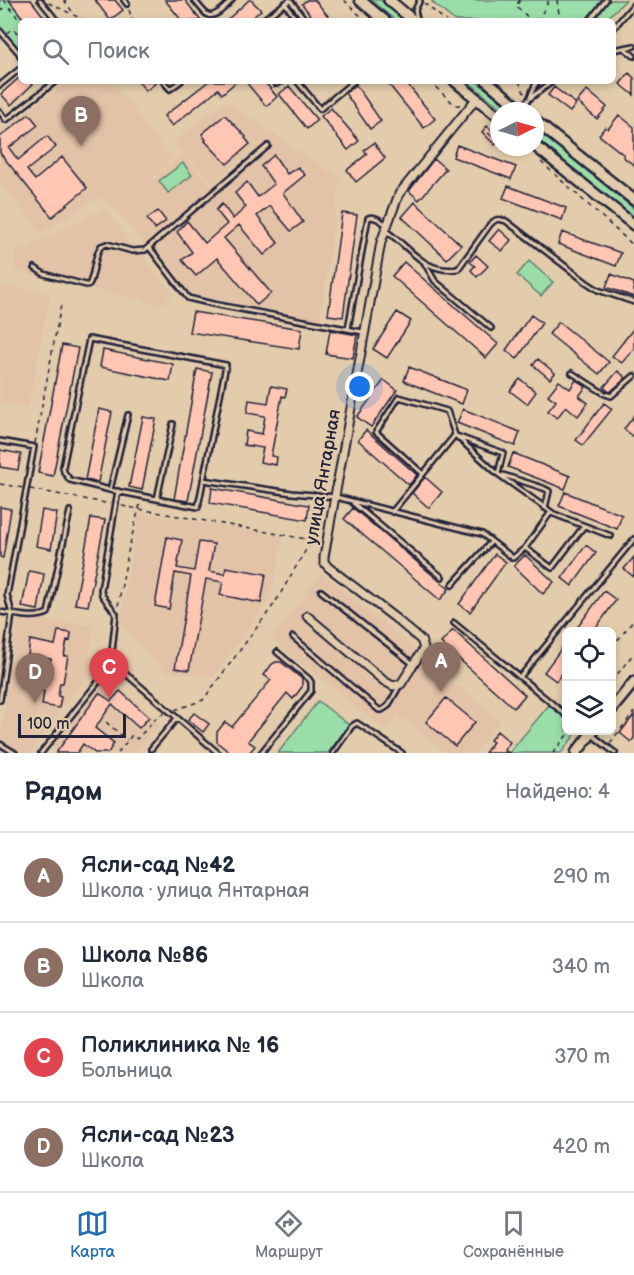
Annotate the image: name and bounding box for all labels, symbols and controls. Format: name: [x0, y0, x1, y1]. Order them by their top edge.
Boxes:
search box: [18, 18, 616, 84]
icon: search: [39, 35, 72, 68]
text: Поиск: [87, 38, 150, 65]
pin: B: [62, 96, 100, 146]
north arrow: [490, 102, 544, 156]
your location: [345, 372, 374, 401]
street label: улица Янтарная: [301, 408, 345, 546]
map controls: [562, 627, 616, 735]
button: locate: [562, 627, 616, 681]
pin: A: [422, 642, 460, 692]
pin: C: [90, 648, 128, 698]
pin: D: [15, 654, 54, 703]
button: layers: [562, 681, 616, 735]
scale bar: [18, 711, 126, 738]
text: 100 m: [27, 715, 70, 734]
text: Рядом: [24, 777, 102, 808]
text: Найдено: 4: [505, 780, 610, 804]
text: Ясли-сад №42: [81, 852, 235, 879]
text: A: [37, 865, 50, 889]
text: 290 m: [553, 865, 610, 889]
text: Школа · улица Янтарная: [81, 879, 309, 903]
text: Школа №86: [81, 942, 208, 969]
text: B: [36, 955, 51, 979]
text: 340 m: [552, 955, 610, 979]
text: Школа: [81, 969, 144, 993]
text: Поликлиника № 16: [81, 1032, 279, 1059]
text: C: [36, 1045, 51, 1069]
text: 370 m: [554, 1045, 610, 1069]
text: Больница: [81, 1059, 172, 1083]
text: Ясли-сад №23: [81, 1122, 235, 1149]
text: D: [37, 1135, 50, 1159]
text: 420 m: [552, 1135, 610, 1159]
text: Школа: [81, 1149, 144, 1173]
tab: Карта: [70, 1207, 115, 1262]
tab: Маршрут: [255, 1207, 323, 1262]
tab: Сохранённые: [463, 1207, 564, 1262]

